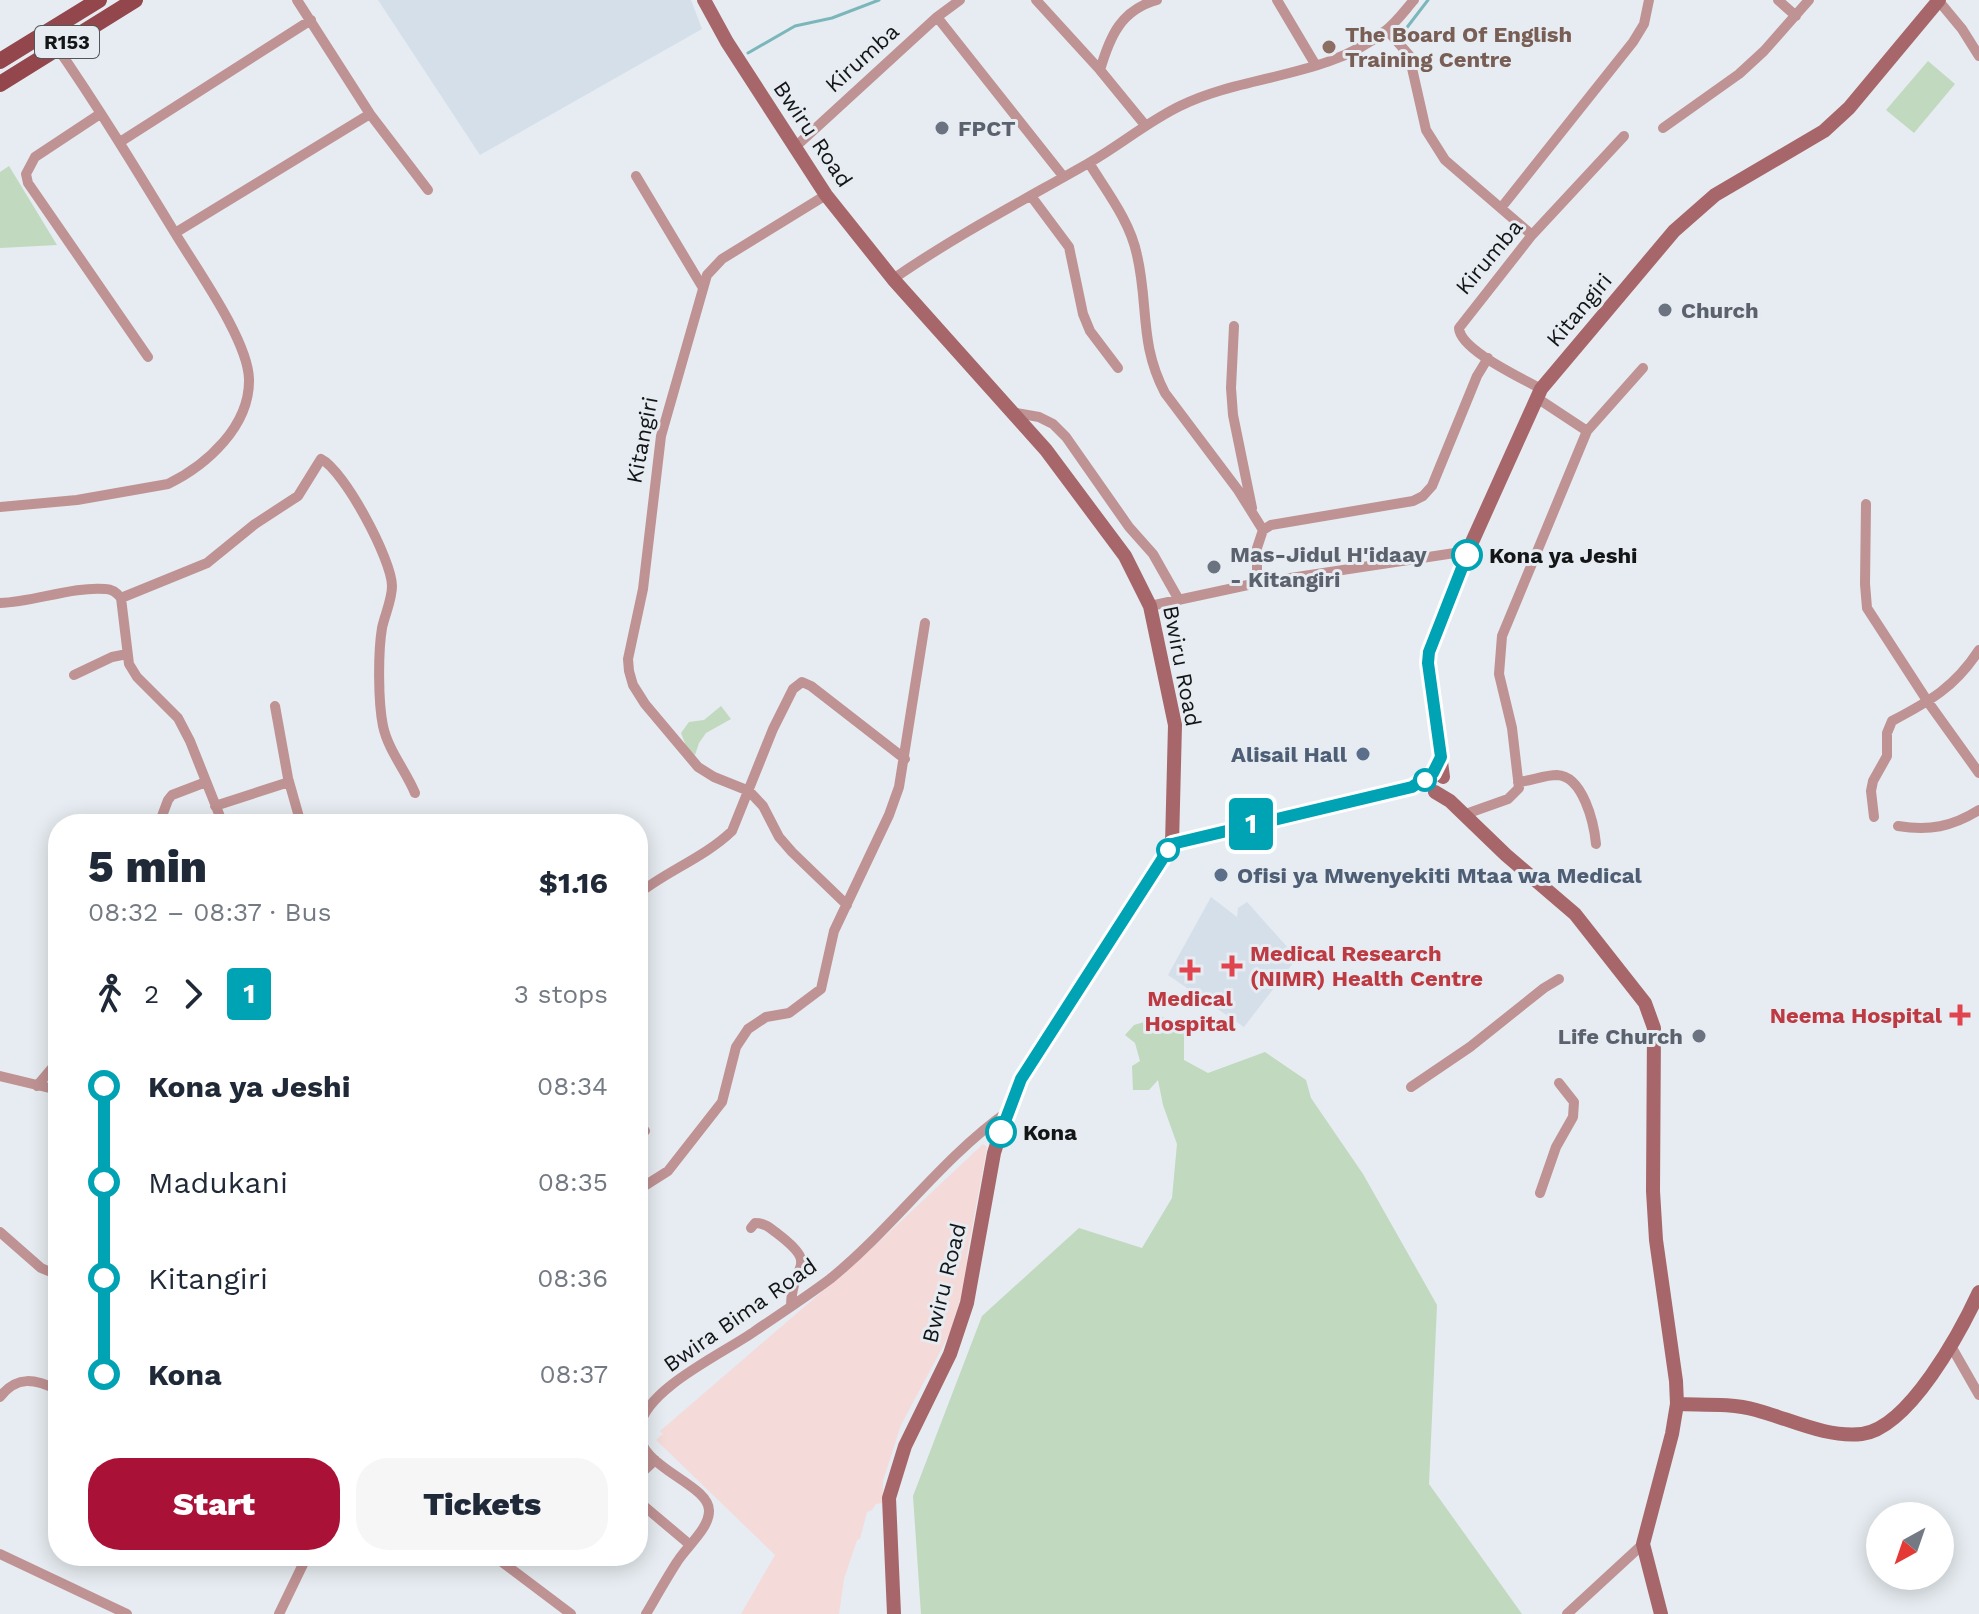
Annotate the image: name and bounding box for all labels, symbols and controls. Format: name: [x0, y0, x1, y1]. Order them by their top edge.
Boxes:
street label: Kirumba: [820, 19, 904, 97]
place label: The Board Of English Training Centre: [1345, 22, 1572, 72]
road number: R153: [35, 26, 99, 58]
marker: The Board Of English Training Centre: [1320, 38, 1338, 56]
street label: Bwiru Road: [768, 76, 858, 192]
place label: FPCT: [958, 116, 1016, 141]
marker: FPCT: [933, 119, 951, 137]
street label: Kirumba: [1450, 214, 1528, 300]
street label: Kitangiri: [1541, 268, 1617, 352]
place label: Church: [1681, 298, 1759, 323]
marker: Church: [1656, 301, 1674, 319]
street label: Kitangiri: [621, 394, 663, 486]
marker: Kona ya Jeshi: [1452, 540, 1482, 570]
place label: Mas-Jidul H'idaay - Kitangiri: [1230, 542, 1427, 592]
place label: Kona ya Jeshi: [1489, 543, 1637, 568]
marker: Mas-Jidul H'idaay - Kitangiri: [1205, 558, 1223, 576]
street label: Bwiru Road: [1158, 604, 1206, 728]
place label: Alisail Hall: [1231, 742, 1348, 767]
marker: Alisail Hall: [1354, 745, 1372, 763]
unlabelled marker: [1414, 769, 1436, 791]
line badge: 1: [1225, 798, 1277, 850]
text: 1: [1245, 807, 1257, 840]
unlabelled marker: [1157, 839, 1179, 861]
text: 5 min: [88, 841, 207, 893]
place label: Ofisi ya Mwenyekiti Mtaa wa Medical: [1237, 863, 1643, 888]
text: $1.16: [539, 865, 608, 900]
marker: Ofisi ya Mwenyekiti Mtaa wa Medical: [1212, 866, 1230, 884]
text: 08:32 – 08:37 · Bus: [88, 897, 331, 927]
place label: Medical Research (NIMR) Health Centre: [1250, 941, 1483, 991]
marker: Medical Research (NIMR) Health Centre: [1221, 955, 1243, 977]
marker: Medical Hospital: [1179, 959, 1201, 981]
icon: walk: [88, 972, 132, 1016]
icon: forward: [171, 972, 215, 1016]
text: 1: [243, 977, 255, 1010]
text: 2: [144, 979, 159, 1009]
text: 3 stops: [514, 979, 608, 1009]
place label: Medical Hospital: [1144, 986, 1236, 1036]
place label: Neema Hospital: [1770, 1003, 1943, 1028]
marker: Neema Hospital: [1949, 1004, 1971, 1026]
place label: Life Church: [1558, 1024, 1683, 1049]
marker: Life Church: [1690, 1027, 1708, 1045]
text: Kona ya Jeshi: [148, 1069, 350, 1104]
text: 08:34: [537, 1071, 608, 1101]
marker: Kona: [986, 1117, 1016, 1147]
place label: Kona: [1023, 1120, 1077, 1145]
text: Madukani: [148, 1165, 288, 1200]
text: 08:35: [538, 1167, 608, 1197]
street label: Bwiru Road: [917, 1221, 971, 1345]
street label: Bwira Bima Road: [659, 1253, 821, 1377]
text: Kitangiri: [148, 1261, 268, 1296]
text: 08:36: [537, 1263, 608, 1293]
text: Kona: [148, 1357, 222, 1392]
text: 08:37: [539, 1359, 608, 1389]
button: Start: [88, 1458, 340, 1550]
button: Tickets: [356, 1458, 608, 1550]
north arrow: [1866, 1502, 1954, 1590]
map controls: [1866, 1502, 1954, 1590]

